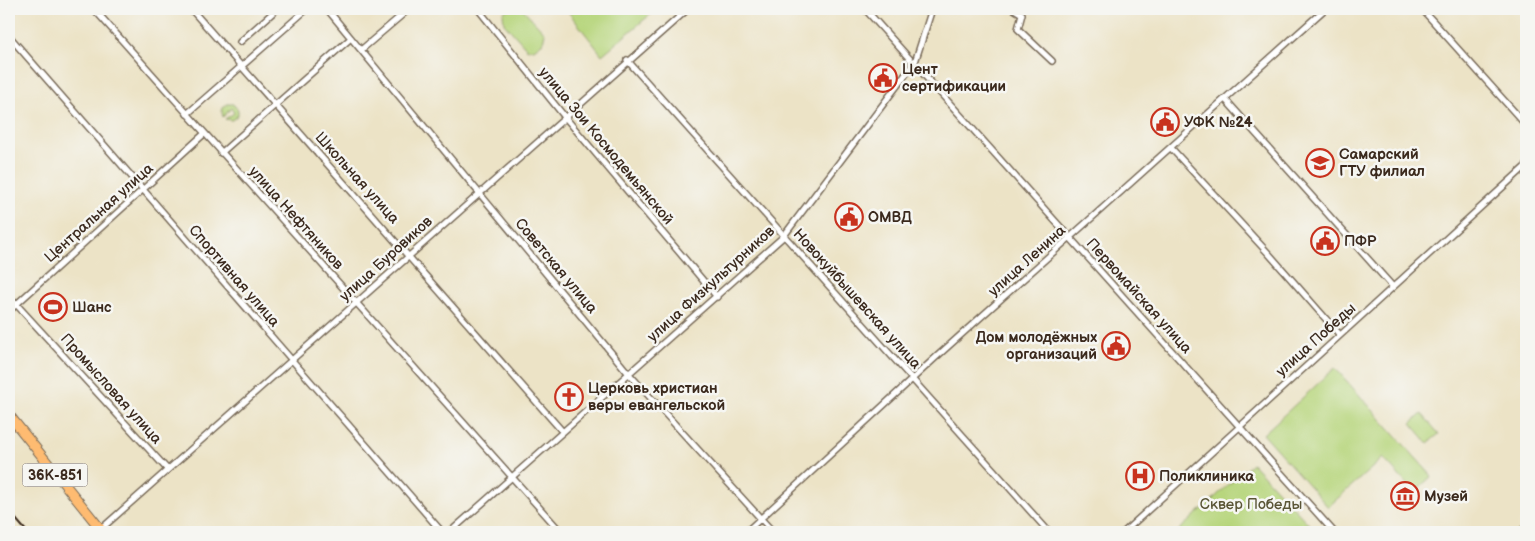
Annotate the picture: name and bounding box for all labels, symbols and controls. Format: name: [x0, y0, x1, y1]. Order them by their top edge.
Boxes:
place label: Цент сертификации: [902, 60, 1006, 96]
street label: улица Зои Космодемьянской: [534, 63, 678, 229]
public building icon: Цент сертификации: [868, 63, 898, 93]
public building icon: УФК №24: [1150, 107, 1180, 137]
place label: УФК №24: [1184, 113, 1253, 132]
street label: Школьная улица: [311, 128, 403, 228]
place label: Самарский ГТУ филиал: [1339, 145, 1425, 181]
school or university icon: Самарский ГТУ филиал: [1305, 148, 1335, 178]
street label: Центральная улица: [41, 159, 157, 267]
street label: улица Нефтяников: [244, 162, 348, 274]
public building icon: ОМВД: [834, 202, 864, 232]
place label: ОМВД: [868, 208, 912, 227]
street label: улица Буровиков: [336, 212, 437, 306]
street label: Советская улица: [511, 214, 602, 318]
street label: Спортивная улица: [184, 221, 284, 331]
street label: улица Ленина: [984, 221, 1070, 301]
street label: улица Физкультурников: [643, 222, 779, 346]
street label: Новокуйбышевская улица: [789, 225, 925, 373]
public building icon: ПФР: [1310, 226, 1340, 256]
place label: ПФР: [1344, 232, 1377, 251]
street label: Первомайская улица: [1082, 234, 1196, 358]
sports icon: Шанс: [38, 292, 68, 322]
place label: Шанс: [72, 298, 112, 317]
street label: улица Победы: [1272, 299, 1360, 381]
place label: Дом молодёжных организаций: [976, 328, 1097, 364]
street label: Промысловая улица: [56, 330, 166, 448]
public building icon: Дом молодёжных организаций: [1101, 331, 1131, 361]
place label: Церковь христиан веры евангельской: [588, 379, 725, 415]
church icon: Церковь христиан веры евангельской: [554, 382, 584, 412]
hospital icon: Поликлиника: [1125, 461, 1155, 491]
road number: 36К-851: [22, 464, 88, 486]
place label: Поликлиника: [1159, 467, 1254, 486]
museum icon: Музей: [1390, 481, 1420, 511]
place label: Музей: [1424, 487, 1468, 506]
park label: Сквер Победы: [1200, 495, 1302, 514]

